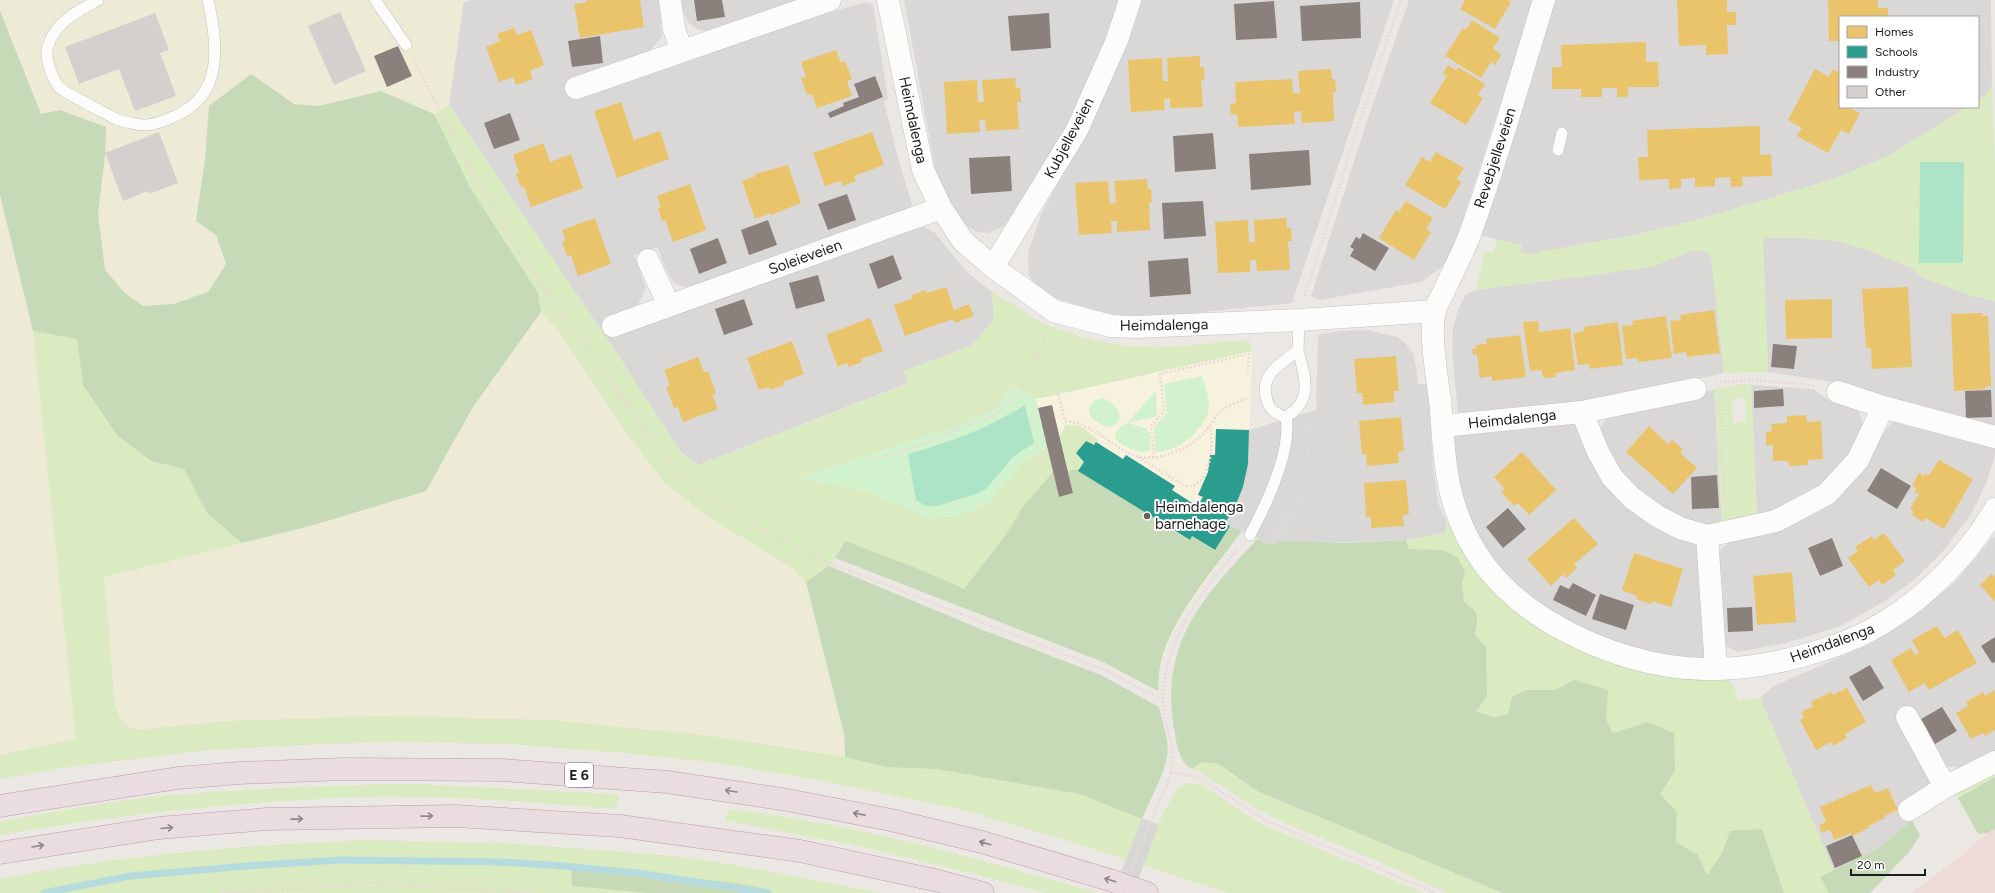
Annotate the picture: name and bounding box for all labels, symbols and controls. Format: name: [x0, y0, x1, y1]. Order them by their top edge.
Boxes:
legend: [1839, 16, 1979, 108]
text: Homes: [1875, 25, 1914, 39]
text: Schools: [1875, 45, 1918, 59]
text: Industry: [1875, 65, 1920, 79]
street label: Heimdalenga: [895, 75, 931, 165]
text: Other: [1875, 85, 1906, 99]
street label: Kubjelleveien: [1040, 95, 1098, 181]
street label: Revebjelleveien: [1470, 105, 1520, 211]
street label: Soleieveien: [766, 235, 844, 279]
street label: Heimdalenga: [1120, 315, 1208, 335]
street label: Heimdalenga: [1467, 405, 1557, 433]
place label: Heimdalenga barnehage: [1155, 498, 1243, 533]
marker: Heimdalenga barnehage: [1142, 511, 1152, 521]
street label: Heimdalenga: [1787, 619, 1877, 667]
road number: E 6: [565, 763, 593, 787]
one-way arrow: [725, 787, 738, 795]
one-way arrow: [853, 809, 866, 817]
one-way arrow: [420, 812, 433, 820]
one-way arrow: [290, 815, 303, 823]
one-way arrow: [160, 824, 173, 831]
one-way arrow: [979, 839, 992, 846]
one-way arrow: [31, 842, 44, 850]
scale bar: [1851, 851, 1925, 877]
text: 20 m: [1857, 858, 1885, 872]
one-way arrow: [1104, 876, 1117, 883]

